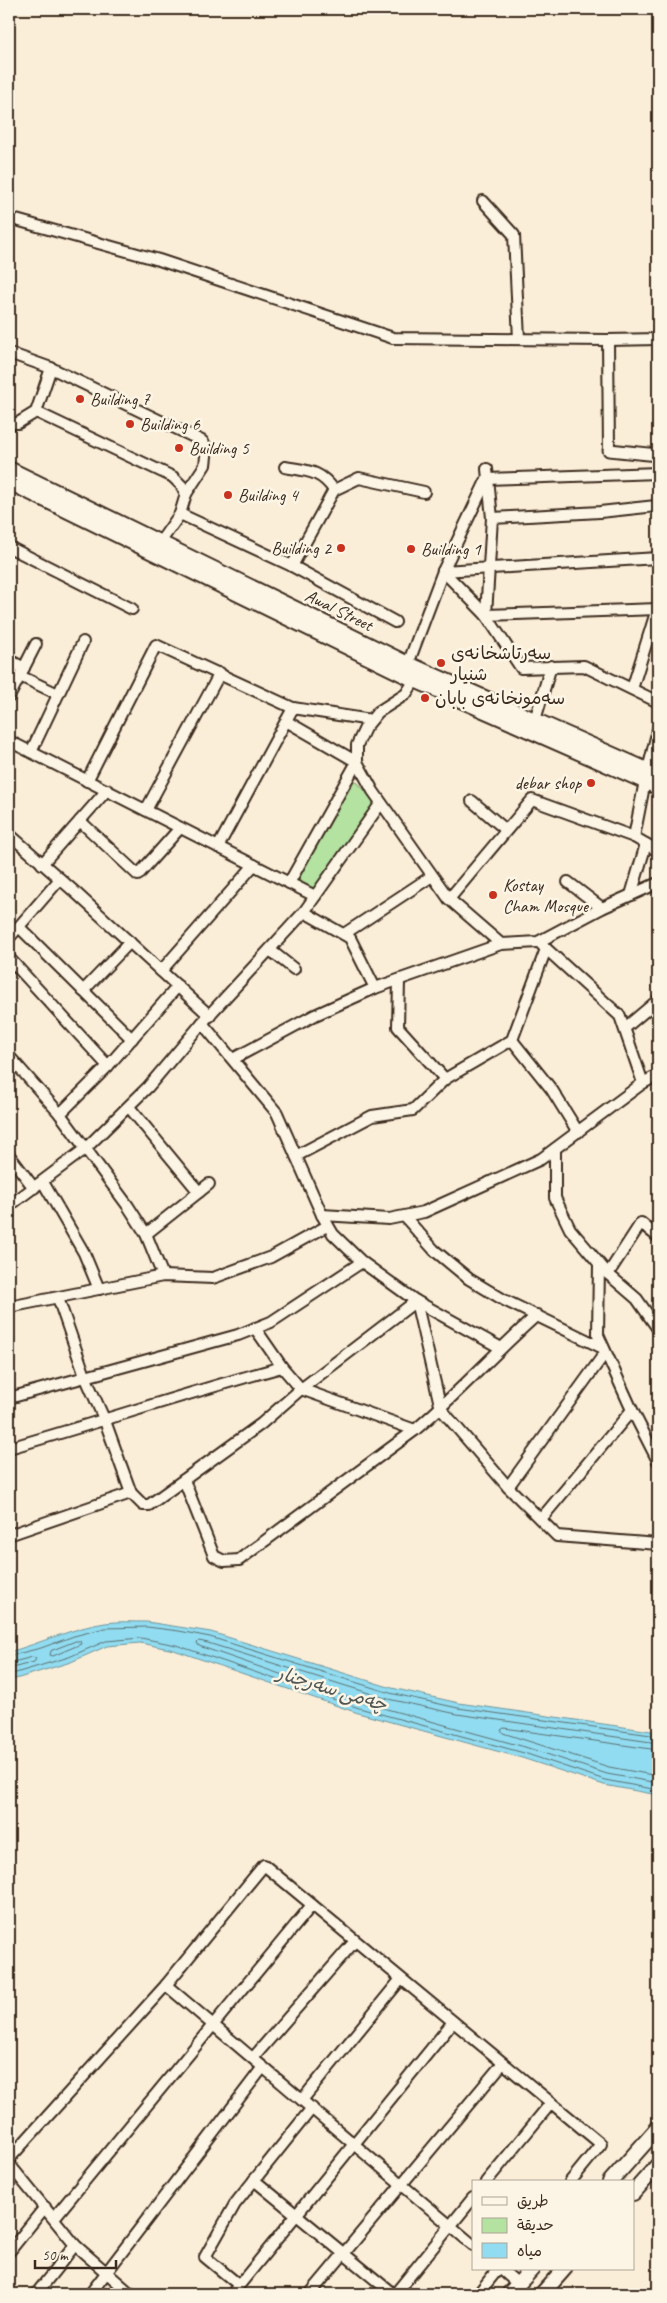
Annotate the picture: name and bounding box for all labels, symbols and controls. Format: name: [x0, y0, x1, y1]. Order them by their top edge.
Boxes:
place label: Building 7: [90, 388, 151, 410]
marker: Building 7: [74, 393, 86, 405]
place label: Building 6: [140, 413, 201, 435]
marker: Building 6: [124, 418, 136, 430]
place label: Building 5: [189, 437, 250, 459]
marker: Building 5: [173, 442, 185, 454]
place label: Building 4: [238, 484, 300, 506]
marker: Building 4: [222, 489, 234, 501]
place label: Building 2: [271, 537, 333, 559]
place label: Building 1: [421, 538, 482, 560]
marker: Building 2: [335, 542, 347, 554]
marker: Building 1: [405, 543, 417, 555]
street label: Awal Street: [302, 584, 378, 637]
place label: سەرتاشخانەی شنیار: [449, 642, 551, 685]
marker: سەرتاشخانەی شنیار: [435, 657, 447, 669]
place label: سەمونخانەی بابان: [435, 687, 565, 709]
marker: سەمونخانەی بابان: [419, 692, 431, 704]
place label: debar shop: [515, 772, 582, 794]
marker: debar shop: [585, 777, 597, 789]
place label: Kostay Cham Mosque: [503, 874, 589, 917]
marker: Kostay Cham Mosque: [487, 889, 499, 901]
water label: چەمی سەرچنار: [272, 1660, 391, 1717]
legend: [472, 2180, 634, 2270]
text: طريق: [517, 2192, 549, 2211]
text: حديقة: [517, 2216, 554, 2235]
scale bar: [35, 2238, 116, 2270]
text: مياه: [517, 2242, 542, 2261]
text: 50 m: [42, 2246, 69, 2265]

